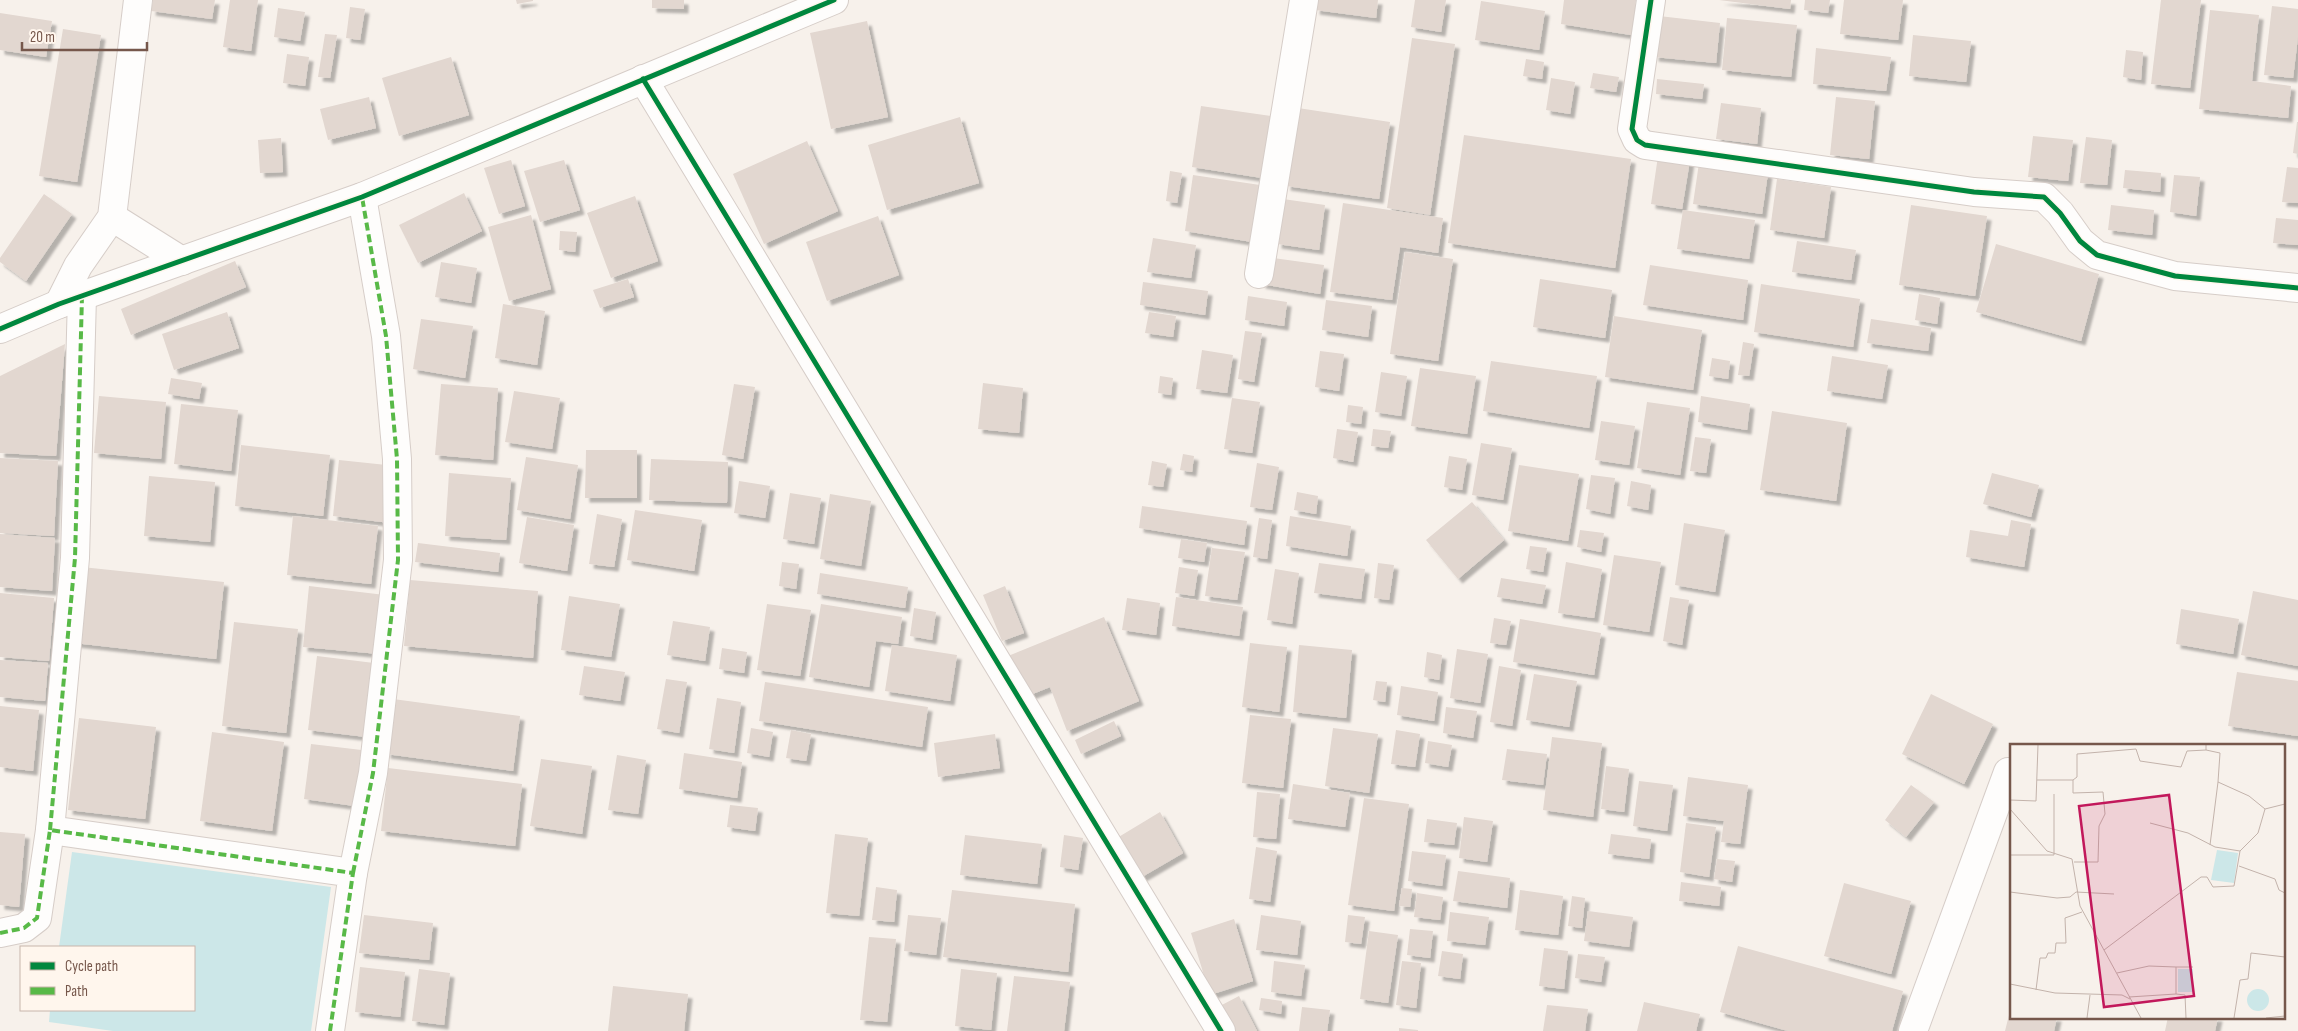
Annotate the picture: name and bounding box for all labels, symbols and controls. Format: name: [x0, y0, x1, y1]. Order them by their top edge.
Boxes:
scale bar: [22, 20, 148, 52]
text: 20 m: [30, 28, 55, 47]
inset map: [2010, 744, 2286, 1018]
legend: [20, 946, 195, 1011]
text: Cycle path: [65, 957, 118, 976]
text: Path: [65, 982, 88, 1001]

